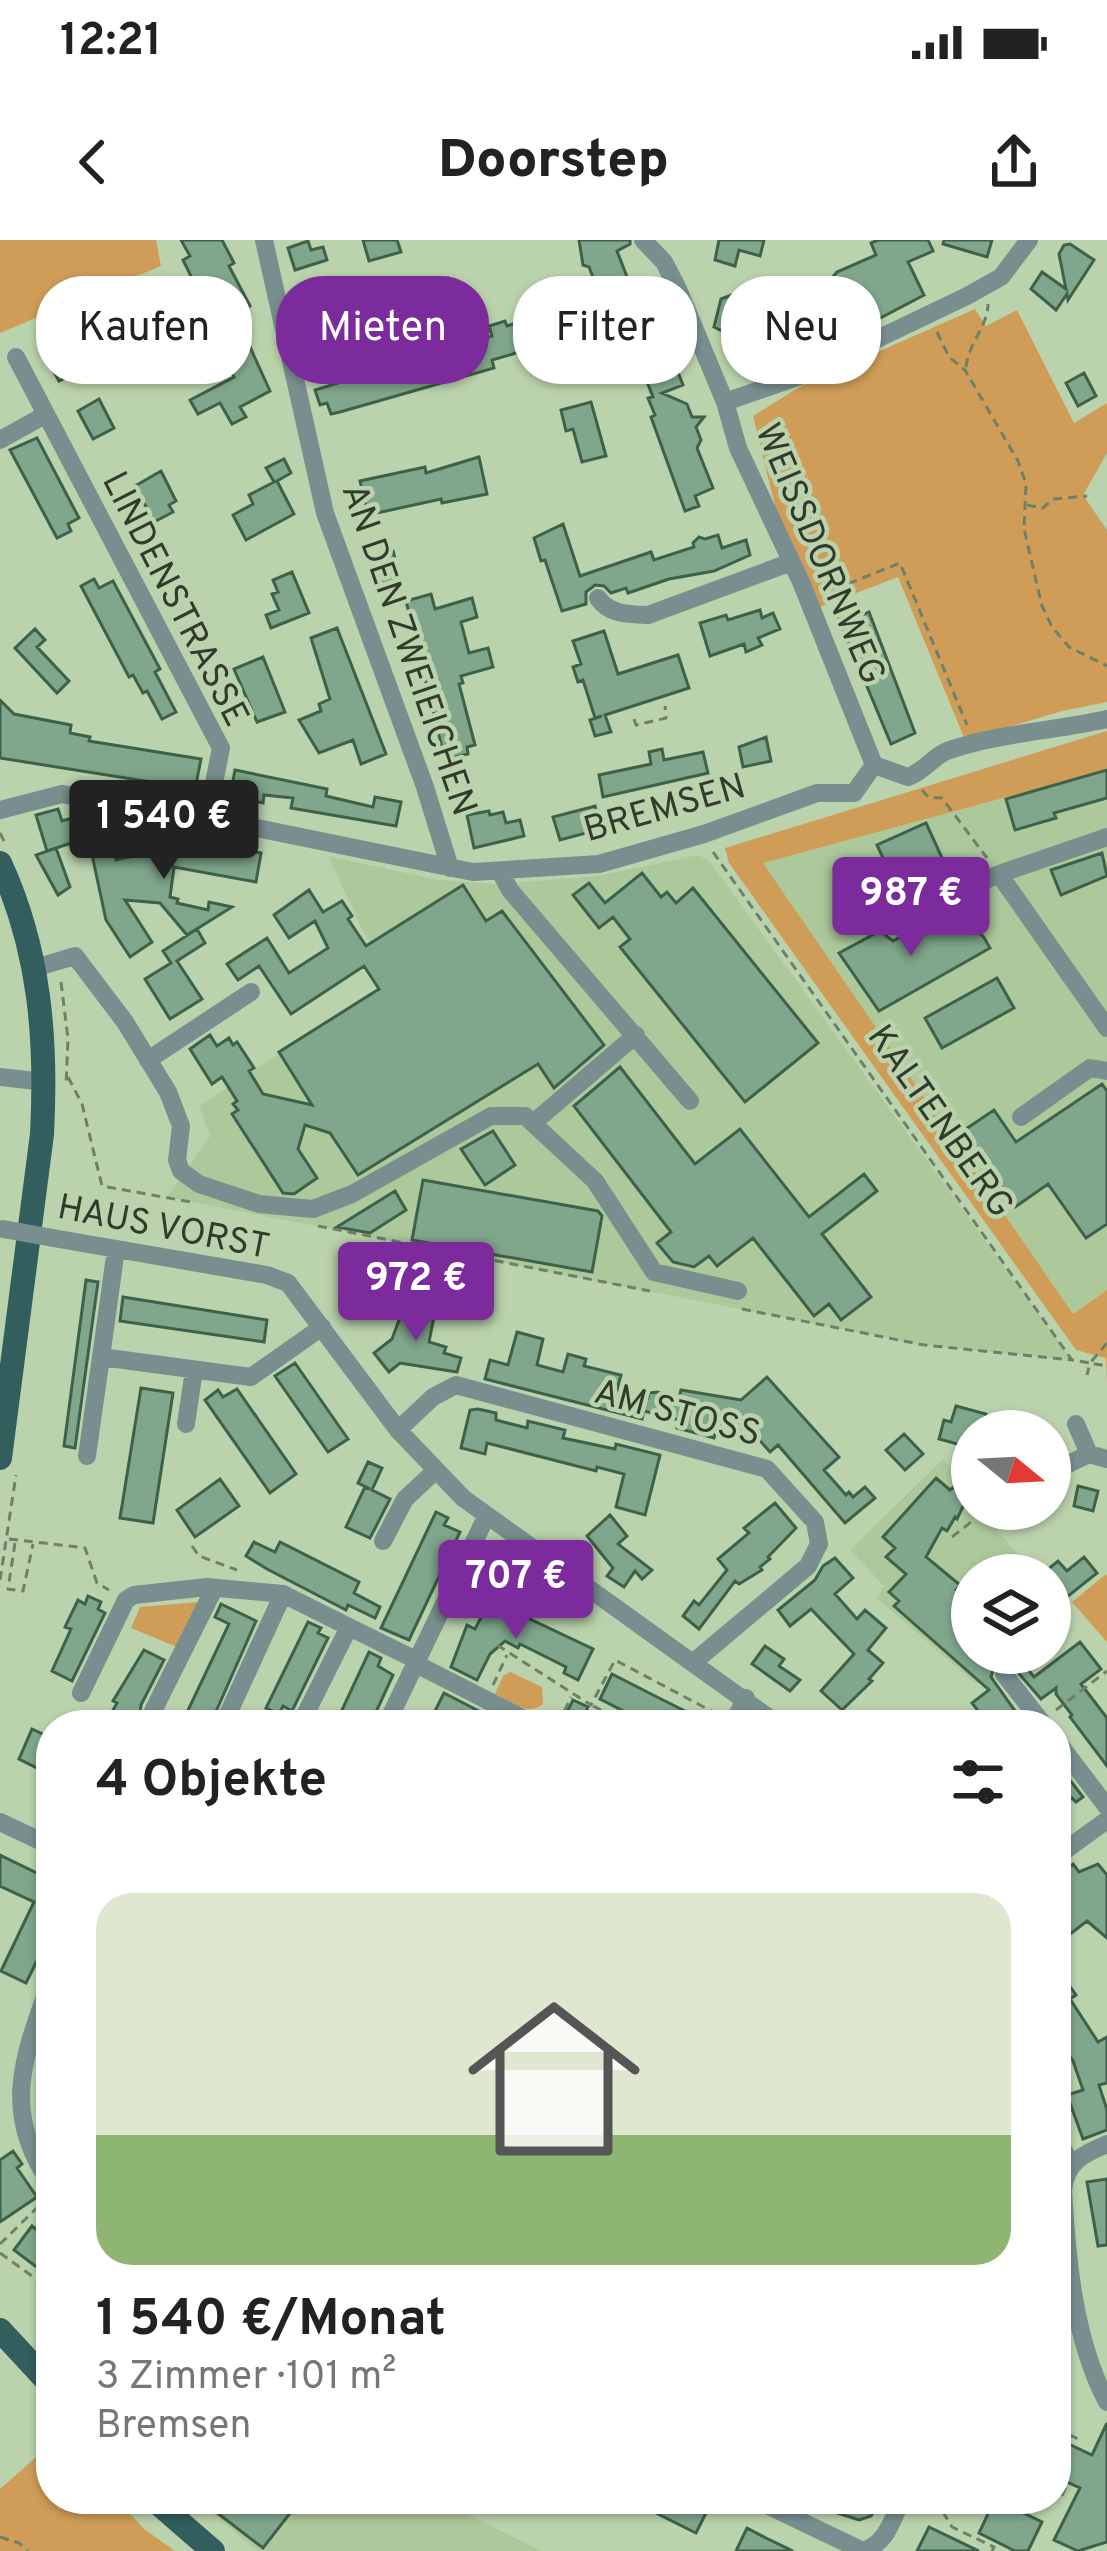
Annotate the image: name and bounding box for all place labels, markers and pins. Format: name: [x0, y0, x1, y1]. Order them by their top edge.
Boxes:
pin: 1 540 €: [53, 780, 275, 882]
pin: 987 €: [827, 857, 995, 959]
pin: 972 €: [332, 1242, 500, 1344]
pin: 707 €: [432, 1540, 600, 1642]

